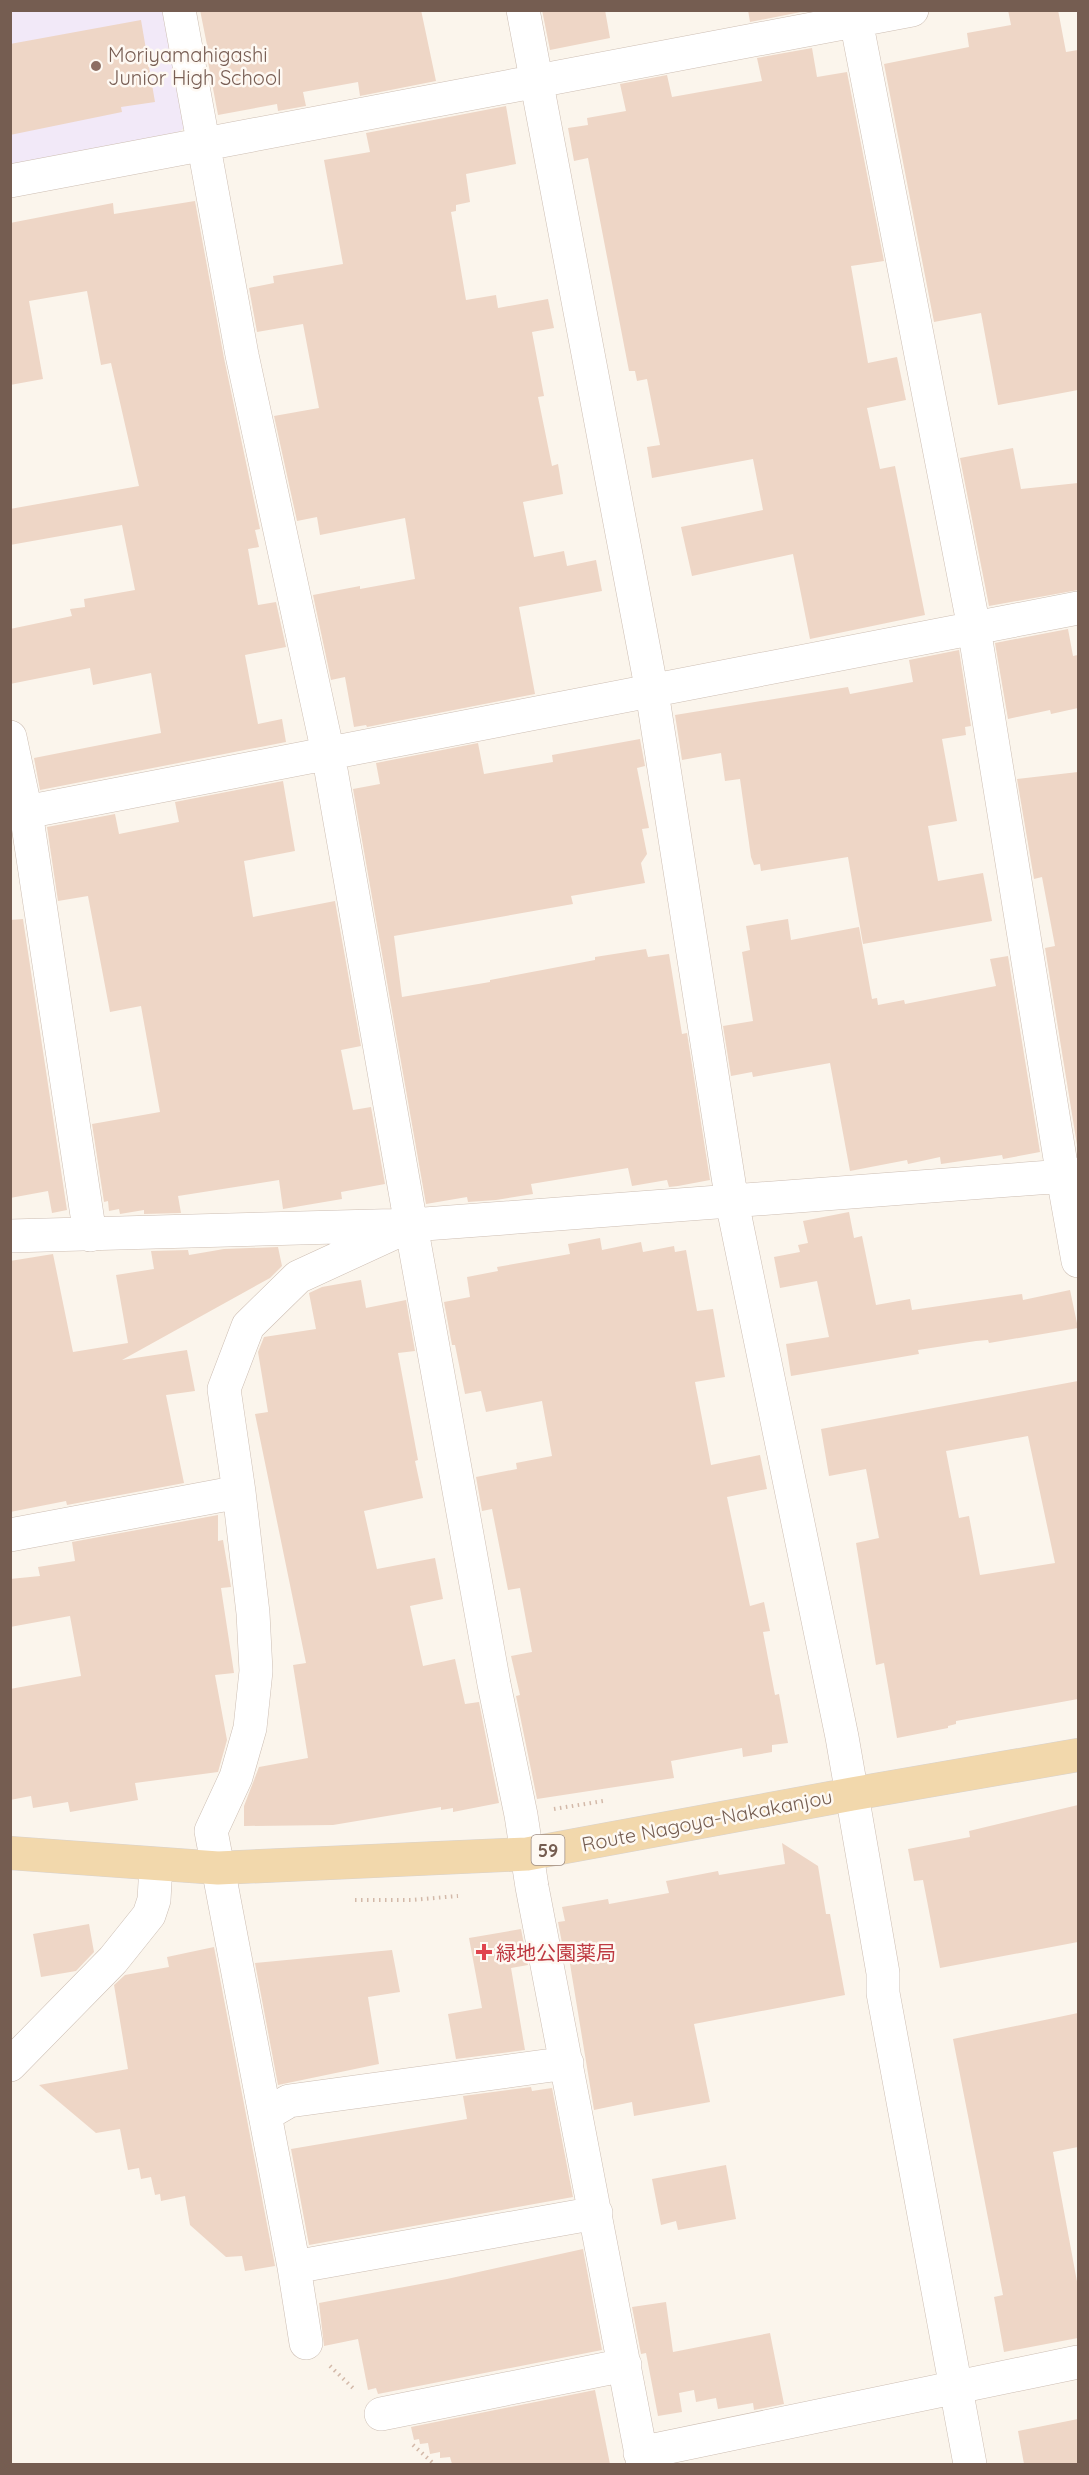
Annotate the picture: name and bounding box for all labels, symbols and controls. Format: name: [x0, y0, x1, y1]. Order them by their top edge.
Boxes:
place label: Moriyamahigashi Junior High School: [108, 42, 282, 90]
marker: Moriyamahigashi Junior High School: [89, 59, 103, 73]
street label: Route Nagoya-Nakakanjou: [580, 1783, 834, 1857]
road number: 59: [532, 1835, 564, 1865]
place label: 緑地公園薬局: [496, 1940, 616, 1965]
marker: 緑地公園薬局: [477, 1945, 491, 1959]

